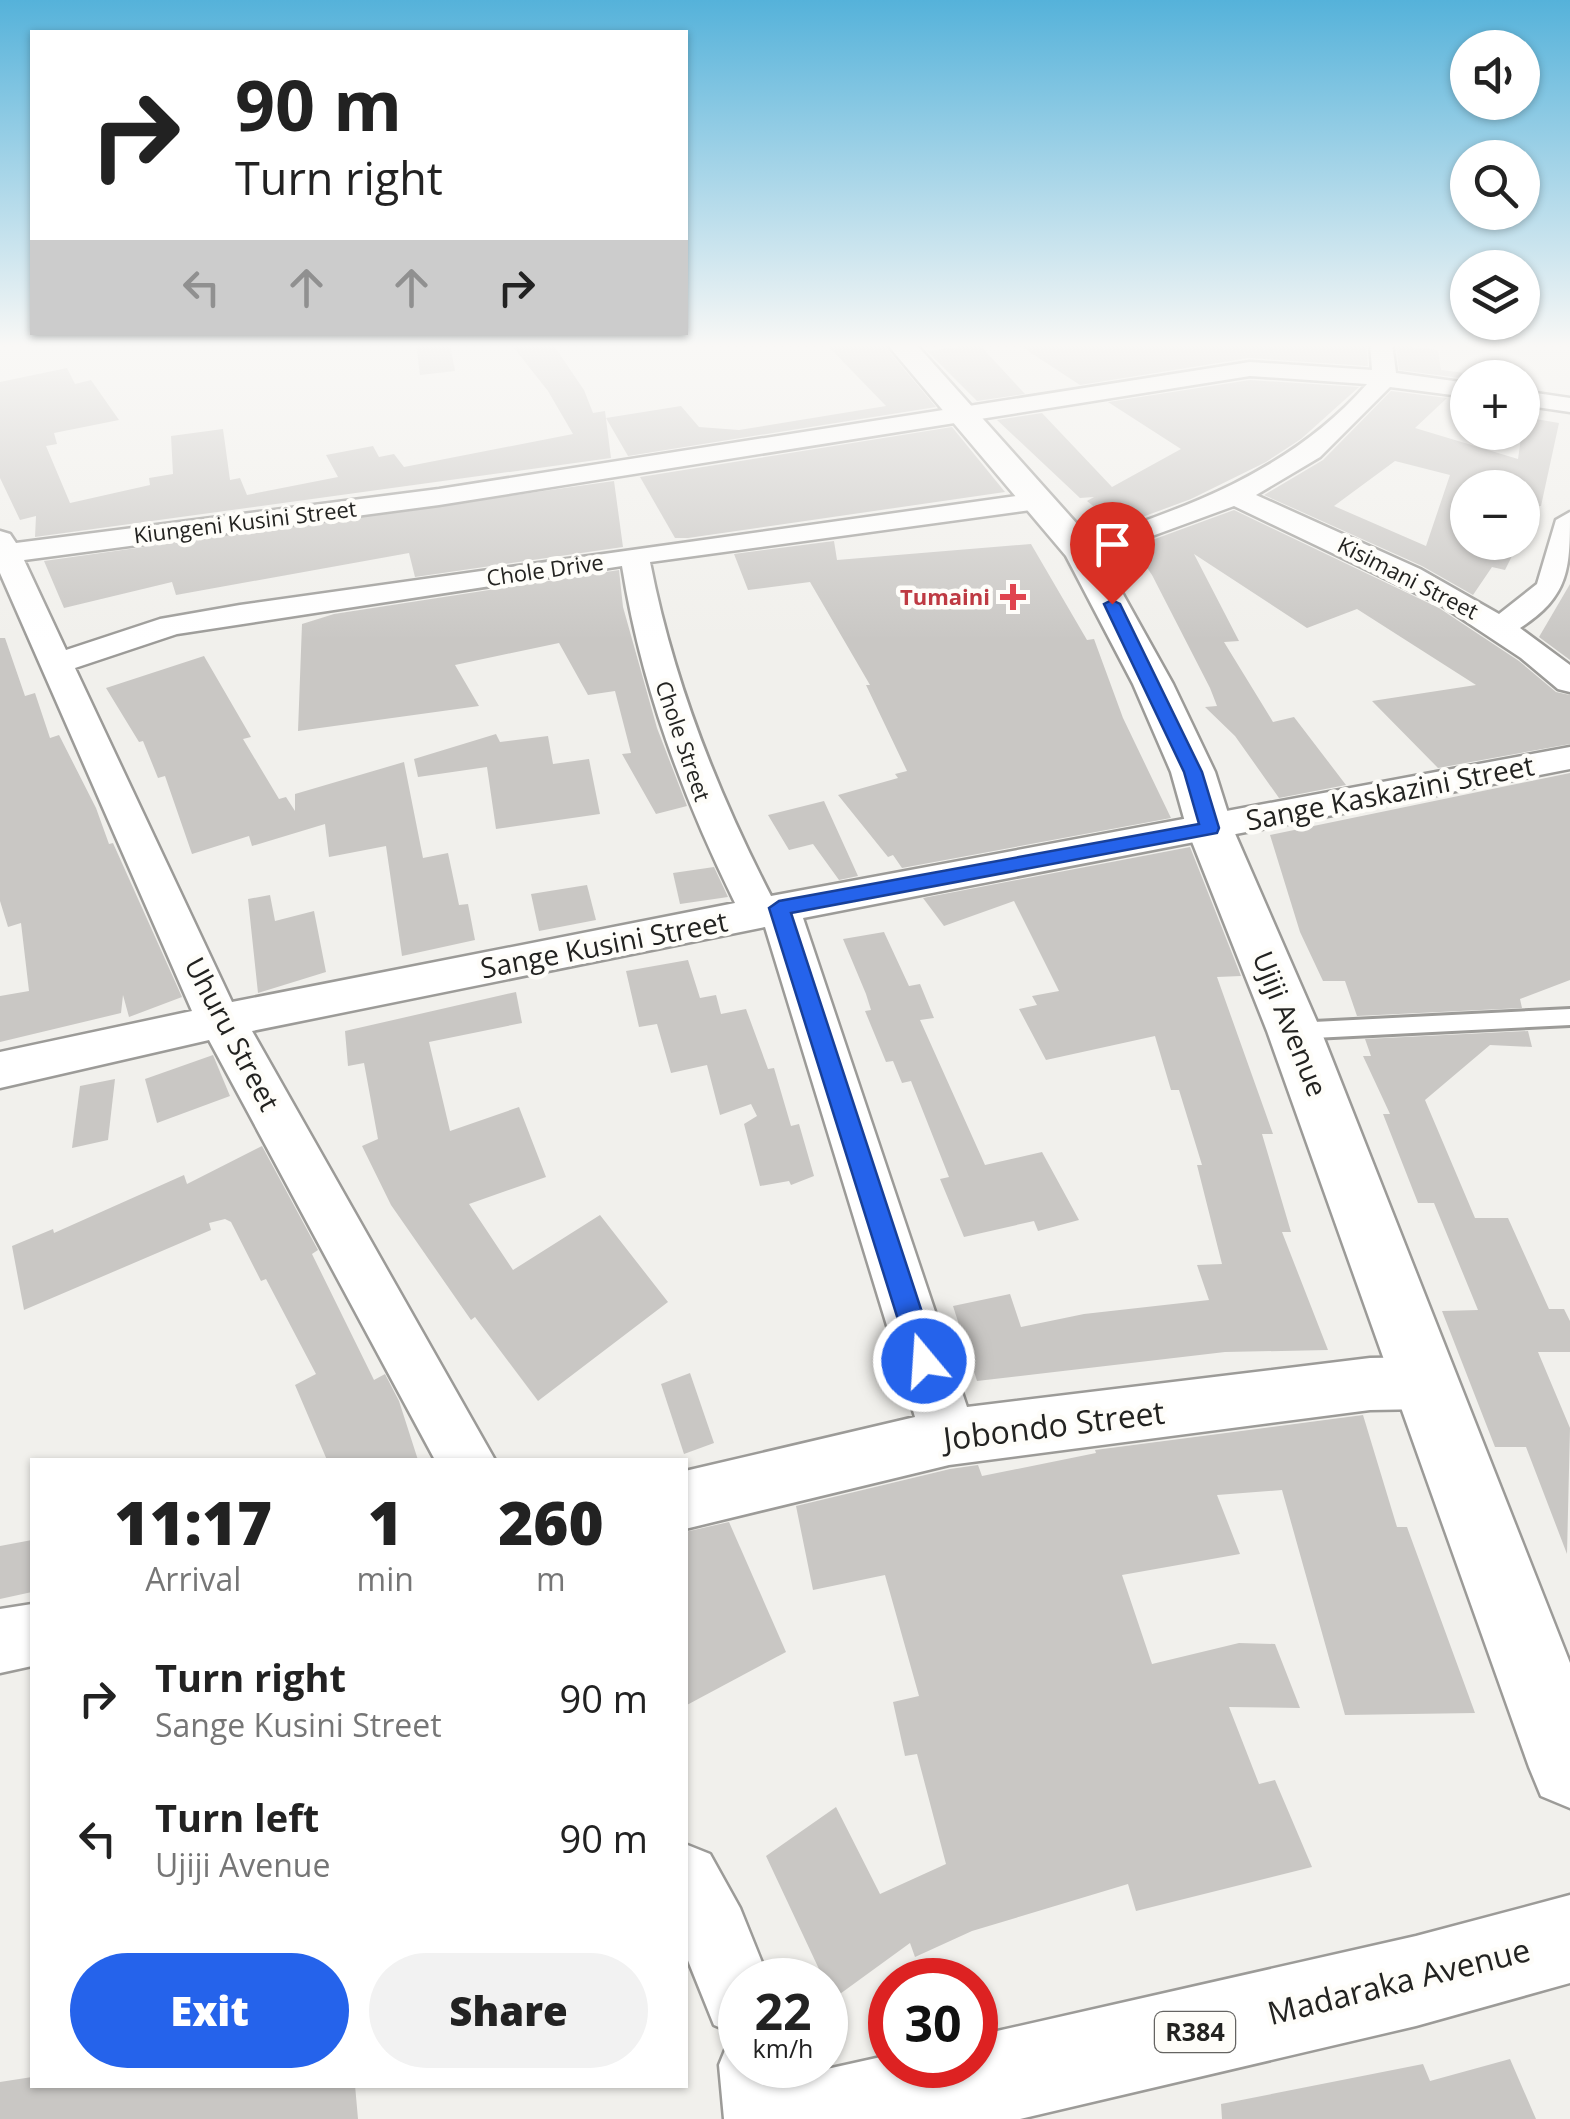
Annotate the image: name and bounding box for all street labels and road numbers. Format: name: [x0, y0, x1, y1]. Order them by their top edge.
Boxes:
street label: Kiungeni Kusini Street: [132, 492, 358, 550]
street label: Kisimani Street: [1333, 529, 1484, 625]
street label: Chole Drive: [484, 546, 605, 592]
street label: Chole Street: [649, 676, 719, 805]
street label: Sange Kaskazini Street: [1243, 745, 1537, 839]
street label: Sange Kusini Street: [477, 901, 731, 987]
street label: Ujiji Avenue: [1245, 945, 1337, 1102]
street label: Uhuru Street: [176, 950, 289, 1117]
street label: Jobondo Street: [938, 1390, 1167, 1460]
street label: Madaraka Avenue: [1263, 1927, 1534, 2034]
road number: R384: [1155, 2012, 1235, 2052]

